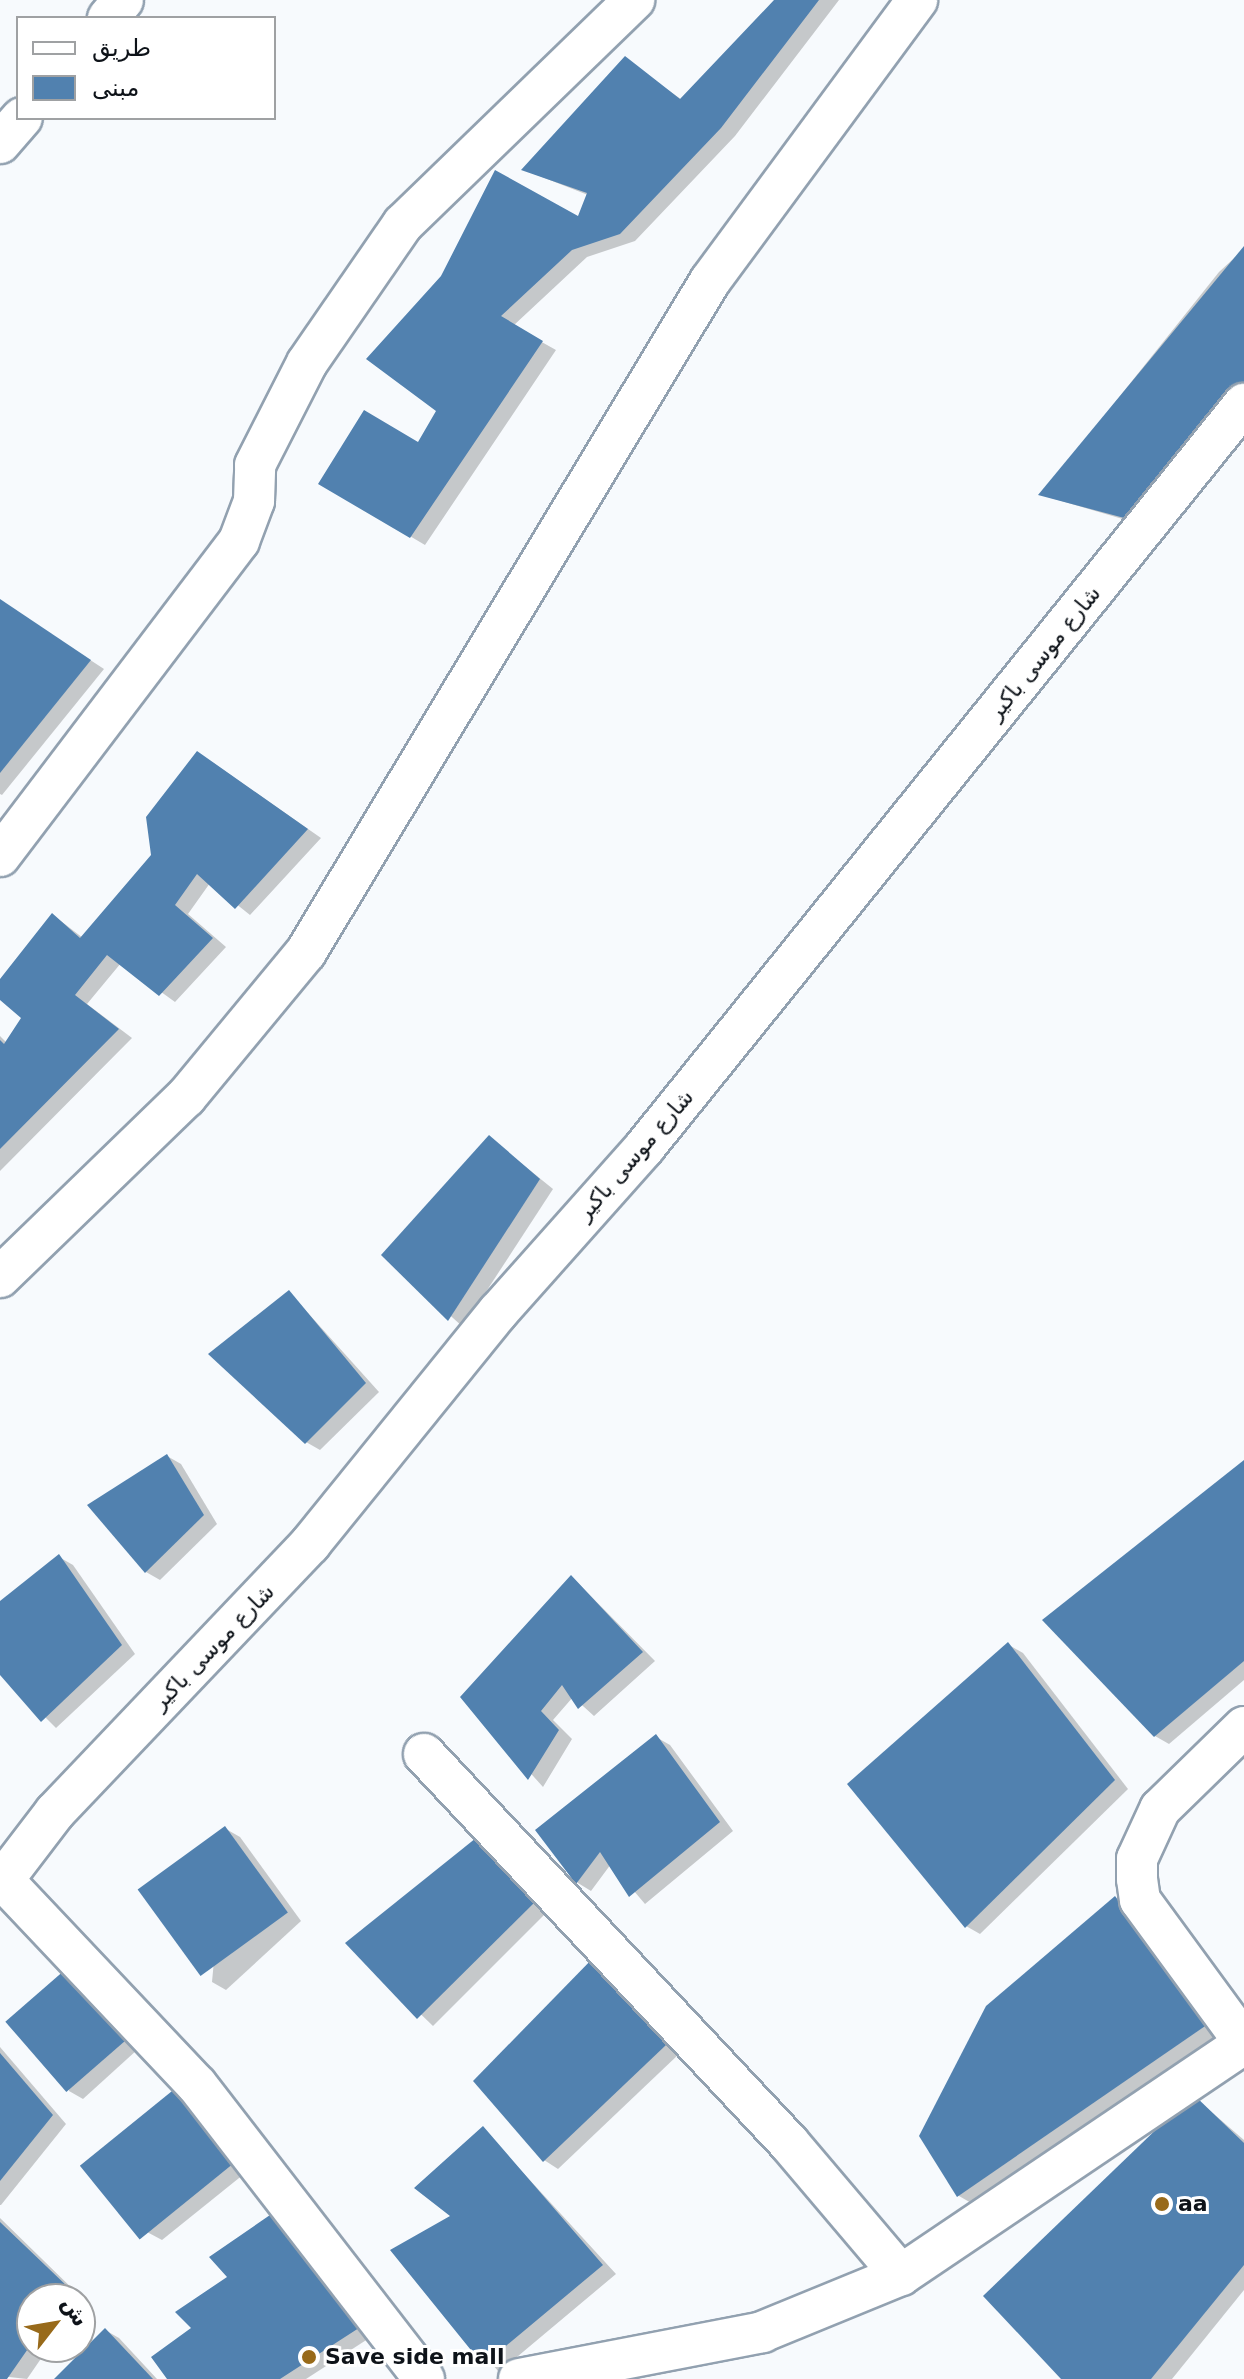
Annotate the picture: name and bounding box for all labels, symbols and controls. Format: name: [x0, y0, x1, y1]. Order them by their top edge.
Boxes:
legend: [16, 16, 276, 120]
text: طريق: [92, 34, 151, 62]
text: مبنى: [92, 74, 139, 102]
street label: شارع موسى باكير: [982, 581, 1106, 725]
street label: شارع موسى باكير: [571, 1084, 699, 1226]
street label: شارع موسى باكير: [146, 1579, 280, 1715]
place label: aa: [1178, 2191, 1208, 2217]
marker: aa: [1153, 2195, 1171, 2213]
north arrow: [16, 2283, 96, 2363]
text: ش: [57, 2292, 94, 2331]
place label: Save side mall: [325, 2344, 504, 2370]
marker: Save side mall: [300, 2348, 318, 2366]

